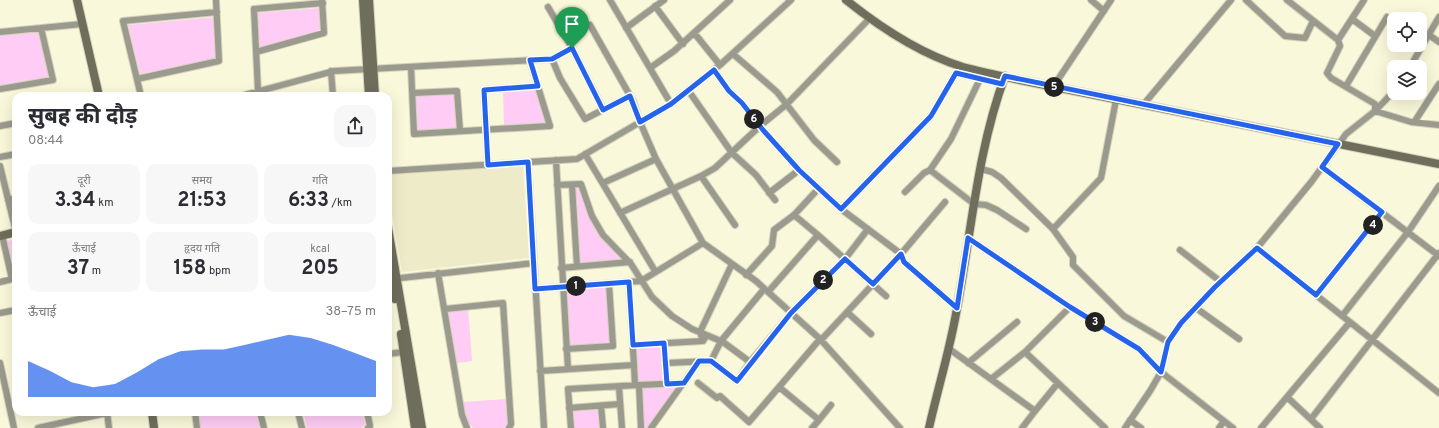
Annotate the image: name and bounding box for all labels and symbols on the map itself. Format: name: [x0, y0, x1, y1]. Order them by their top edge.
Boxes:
pin: [555, 7.0, 589, 48]
pin: 5: [1044, 77, 1064, 97]
pin: 6: [744, 109, 764, 129]
pin: 4: [1363, 215, 1383, 235]
pin: 2: [813, 270, 833, 290]
pin: 1: [566, 276, 586, 296]
pin: 3: [1085, 312, 1105, 332]

